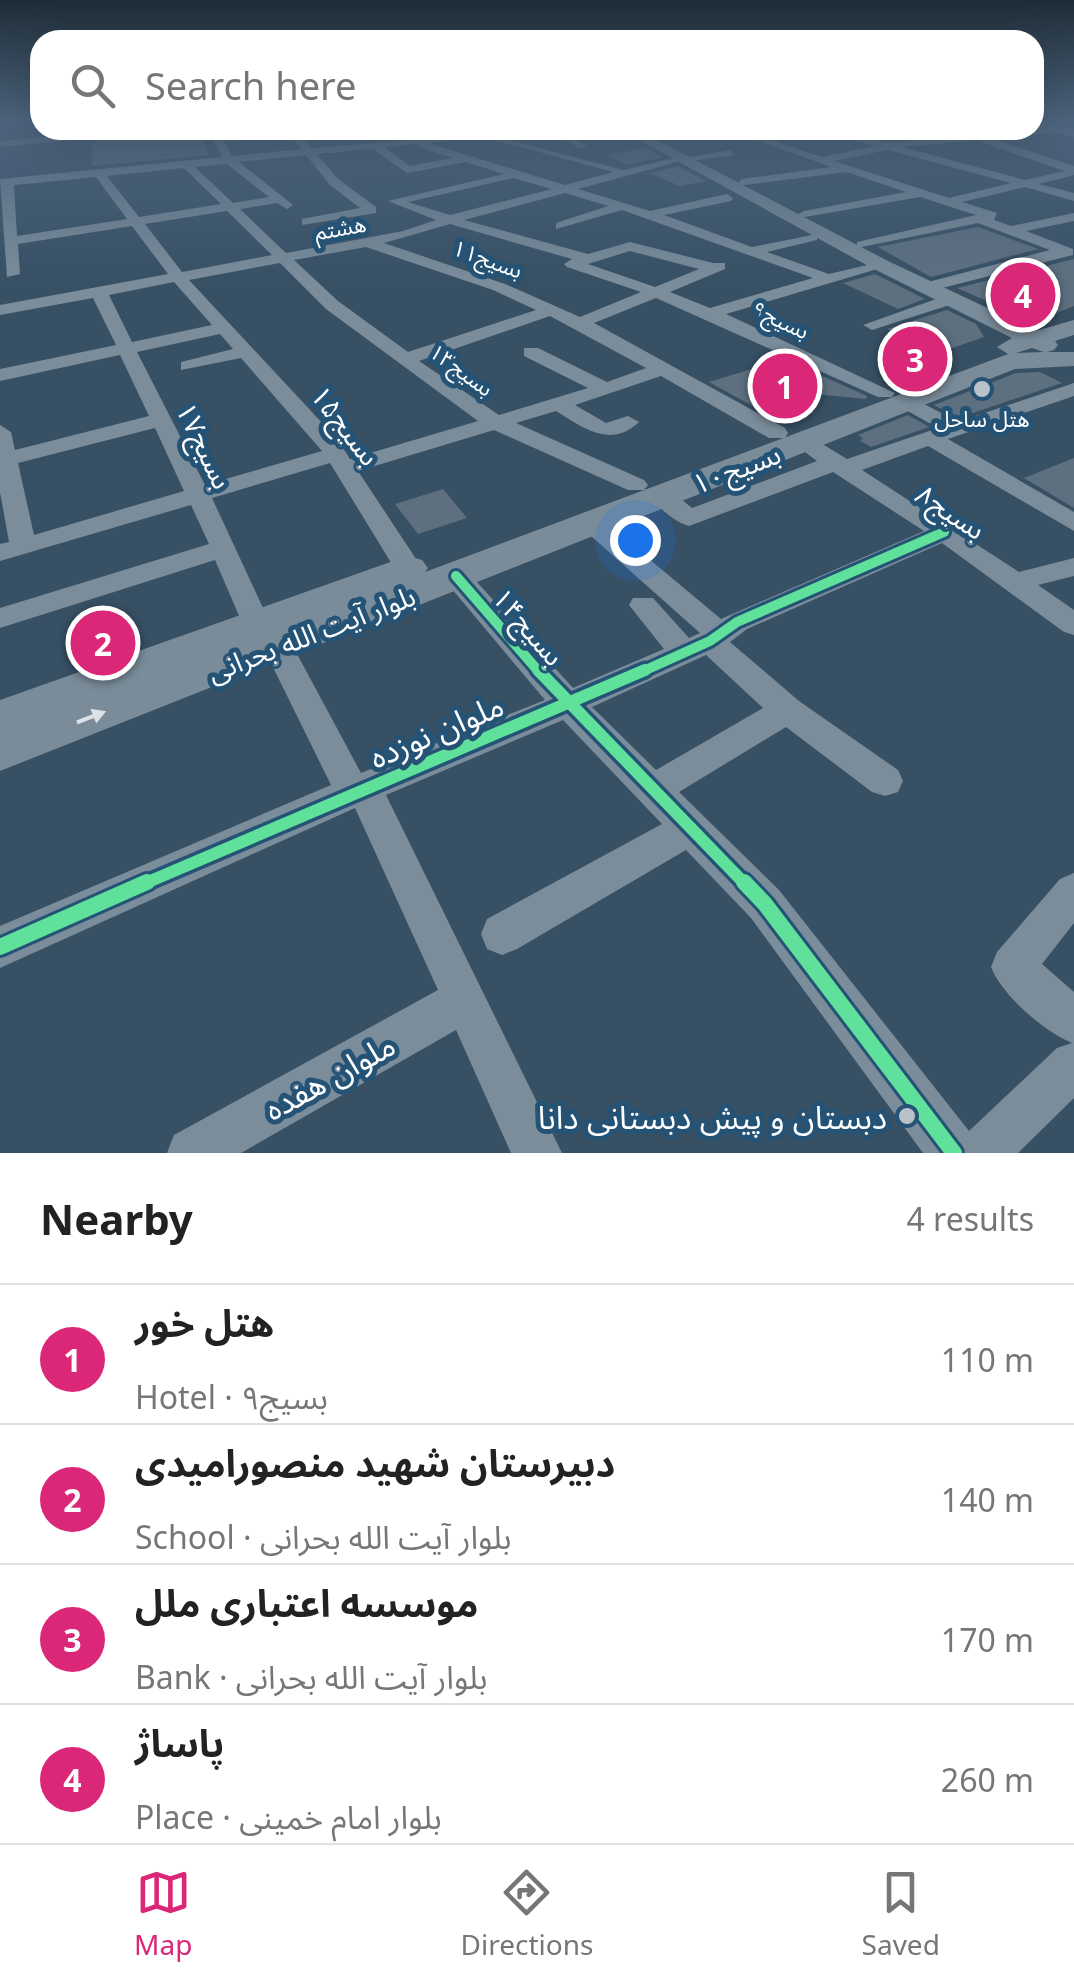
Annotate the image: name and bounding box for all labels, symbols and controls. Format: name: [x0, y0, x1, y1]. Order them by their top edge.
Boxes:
search box: [30, 30, 1044, 140]
icon: search: [65, 58, 120, 113]
text: Search here: [145, 59, 356, 111]
street label: هشتم: [312, 208, 369, 249]
street label: بسیج۱۱: [448, 232, 527, 287]
pin: 4: [990, 258, 1056, 332]
street label: بسیج۹: [746, 293, 814, 348]
pin: 3: [882, 322, 948, 396]
street label: بسیج۱۳: [422, 336, 500, 405]
pin: 1: [752, 348, 818, 424]
street label: بسیج۱۵: [300, 377, 389, 475]
marker: هتل ساحل: [971, 378, 993, 400]
street label: بسیج۱۷: [165, 395, 242, 496]
place label: هتل ساحل: [934, 403, 1030, 433]
street label: بسیج۱۰: [686, 434, 787, 505]
street label: بسیج۸: [907, 474, 993, 550]
your location: [610, 515, 661, 566]
street label: بلوار آیت الله بحرانی: [201, 576, 421, 690]
street label: بسیج۱۴: [482, 579, 574, 675]
pin: 2: [70, 606, 136, 680]
street label: ملوان نوزده: [362, 682, 510, 778]
one-way arrow: [77, 709, 107, 724]
street label: ملوان هفده: [256, 1022, 402, 1130]
place label: دبستان و پیش دبستانی دانا: [538, 1095, 887, 1138]
marker: دبستان و پیش دبستانی دانا: [896, 1105, 918, 1127]
text: Nearby: [40, 1190, 193, 1247]
text: 4 results: [907, 1197, 1034, 1240]
text: هتل خور: [135, 1296, 274, 1348]
text: 1: [63, 1338, 82, 1381]
text: 110 m: [941, 1338, 1034, 1381]
text: Hotel · بسیج۹: [135, 1375, 328, 1418]
text: دبیرستان شهید منصورامیدی: [135, 1436, 615, 1488]
text: 2: [63, 1478, 82, 1521]
text: 140 m: [941, 1478, 1034, 1521]
text: School · بلوار آیت الله بحرانی: [135, 1515, 511, 1558]
text: موسسه اعتباری ملل: [135, 1576, 478, 1628]
text: 3: [63, 1618, 82, 1661]
text: 170 m: [941, 1618, 1034, 1661]
text: Bank · بلوار آیت الله بحرانی: [135, 1655, 487, 1698]
text: پاساژ: [135, 1716, 224, 1768]
text: 4: [63, 1758, 82, 1801]
text: 260 m: [941, 1758, 1034, 1801]
text: Place · بلوار امام خمینی: [135, 1795, 442, 1838]
tab: Map: [134, 1865, 192, 1963]
tab: Directions: [461, 1865, 593, 1963]
tab: Saved: [862, 1865, 940, 1963]

